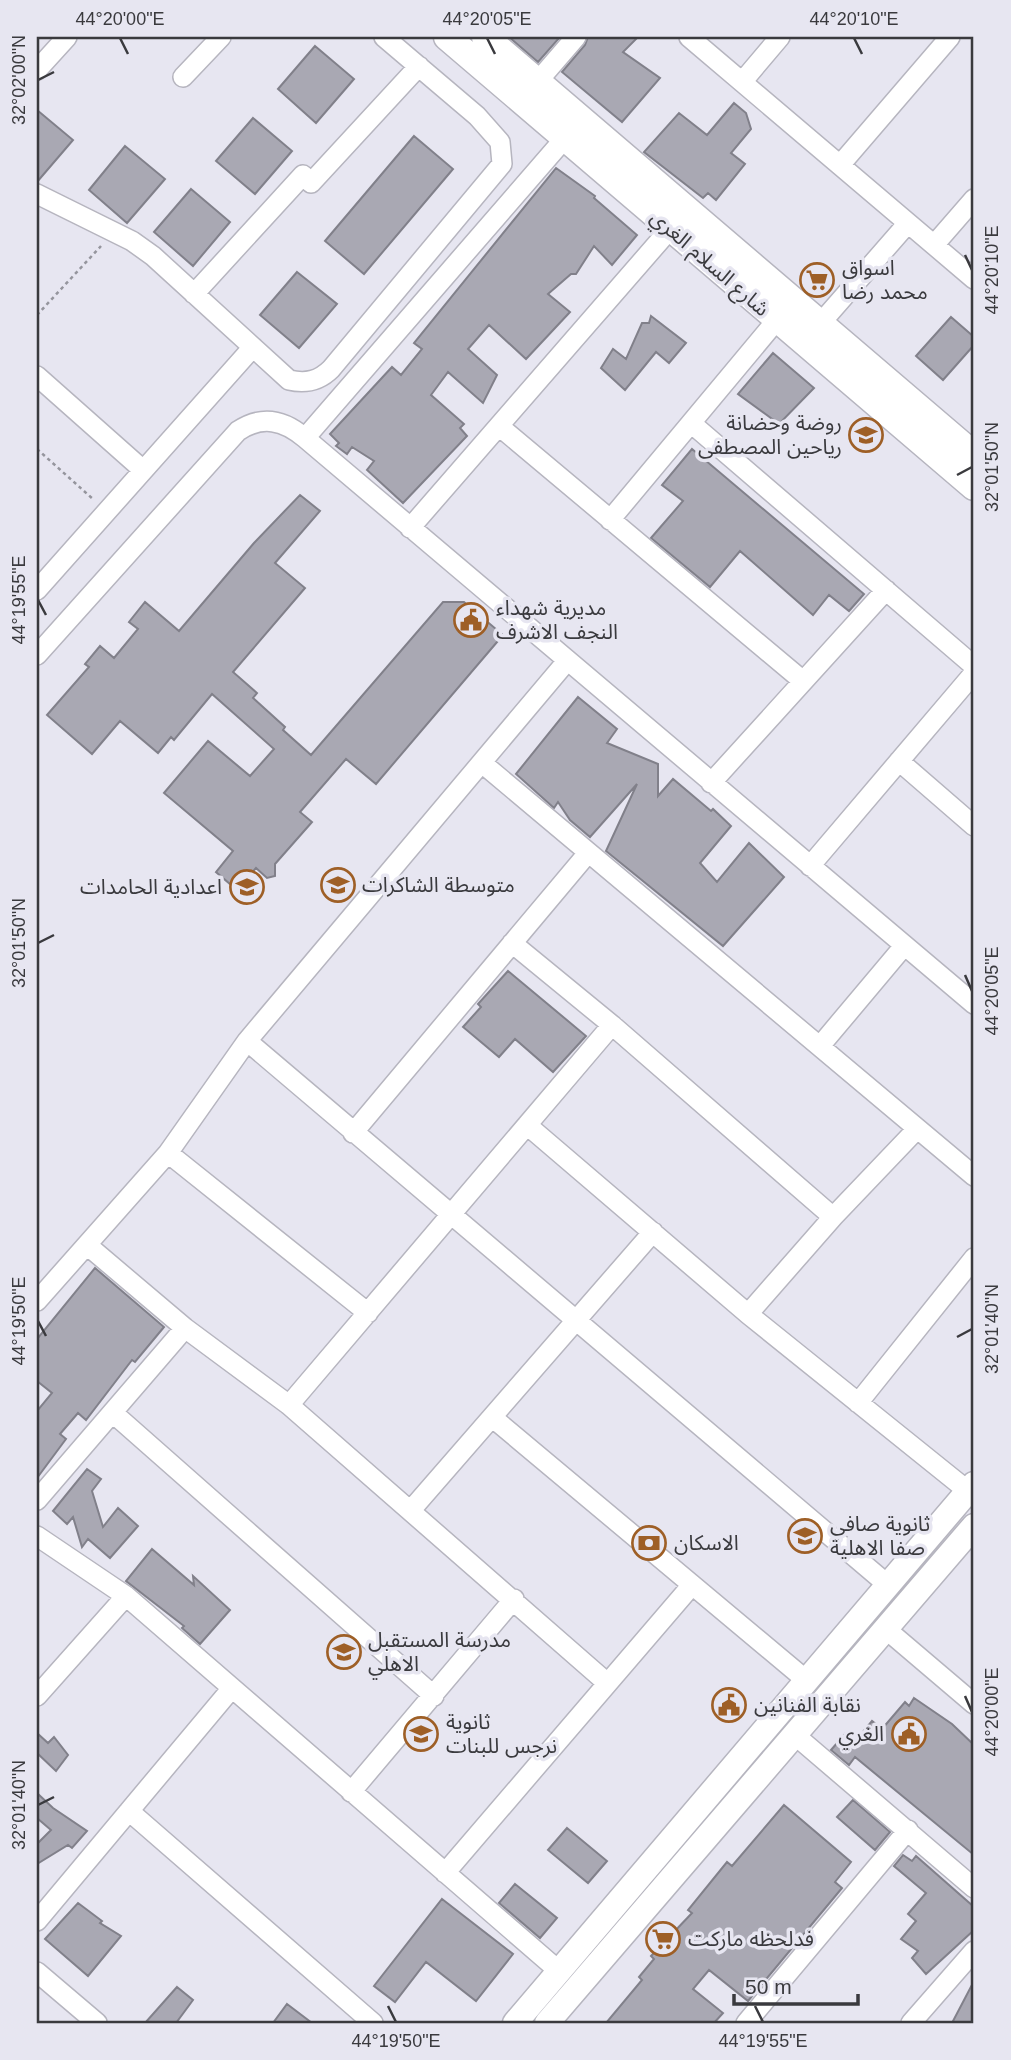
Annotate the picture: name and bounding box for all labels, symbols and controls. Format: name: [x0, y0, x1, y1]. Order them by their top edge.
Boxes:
text: 44°20'00"E: [75, 9, 165, 29]
text: 44°20'05"E: [442, 9, 532, 29]
text: 44°20'10"E: [809, 9, 899, 29]
text: 32°02'00"N: [9, 35, 29, 125]
street label: شارع السلام الغري: [643, 205, 774, 324]
text: 44°20'10"E: [982, 225, 1002, 315]
place label: اسواق محمد رضا: [842, 256, 928, 304]
supermarket icon: اسواق محمد رضا: [798, 261, 836, 299]
place label: روضة وحضانة رياحين المصطفى: [698, 411, 842, 459]
school or university icon: روضة وحضانة رياحين المصطفى: [847, 416, 885, 454]
text: 32°01'50"N: [982, 422, 1002, 512]
text: 44°19'55"E: [9, 555, 29, 645]
place label: مديرية شهداء النجف الاشرف: [496, 596, 618, 644]
public building icon: مديرية شهداء النجف الاشرف: [452, 601, 490, 639]
school or university icon: متوسطة الشاكرات: [319, 866, 357, 904]
school or university icon: اعدادية الحامدات: [228, 868, 266, 906]
place label: متوسطة الشاكرات: [362, 873, 515, 897]
place label: اعدادية الحامدات: [80, 875, 222, 898]
text: 32°01'50"N: [9, 898, 29, 988]
text: 44°20'05"E: [982, 946, 1002, 1036]
text: 44°19'50"E: [9, 1276, 29, 1366]
text: 32°01'40"N: [982, 1284, 1002, 1374]
place label: ثانوية صافي صفا الاهلية: [830, 1512, 930, 1559]
school or university icon: ثانوية صافي صفا الاهلية: [786, 1517, 824, 1555]
bank icon: الاسكان: [630, 1524, 668, 1562]
place label: الاسكان: [674, 1531, 739, 1555]
place label: مدرسة المستقبل الاهلي: [368, 1628, 511, 1680]
school or university icon: مدرسة المستقبل الاهلي: [325, 1633, 363, 1671]
text: 44°20'00"E: [982, 1667, 1002, 1757]
public building icon: نقابة الفنانين: [710, 1686, 748, 1724]
place label: نقابة الفنانين: [754, 1693, 861, 1717]
place label: ثانوية نرجس للبنات: [446, 1710, 557, 1758]
school or university icon: ثانوية نرجس للبنات: [402, 1715, 440, 1753]
public building icon: الغري: [890, 1715, 928, 1753]
place label: الغري: [838, 1722, 884, 1750]
text: 32°01'40"N: [9, 1760, 29, 1850]
supermarket icon: فدلحظه ماركت: [644, 1920, 682, 1958]
place label: فدلحظه ماركت: [688, 1927, 814, 1951]
scale bar: [734, 1962, 859, 2006]
text: 50 m: [745, 1975, 792, 1998]
text: 44°19'50"E: [351, 2031, 441, 2051]
text: 44°19'55"E: [718, 2031, 808, 2051]

